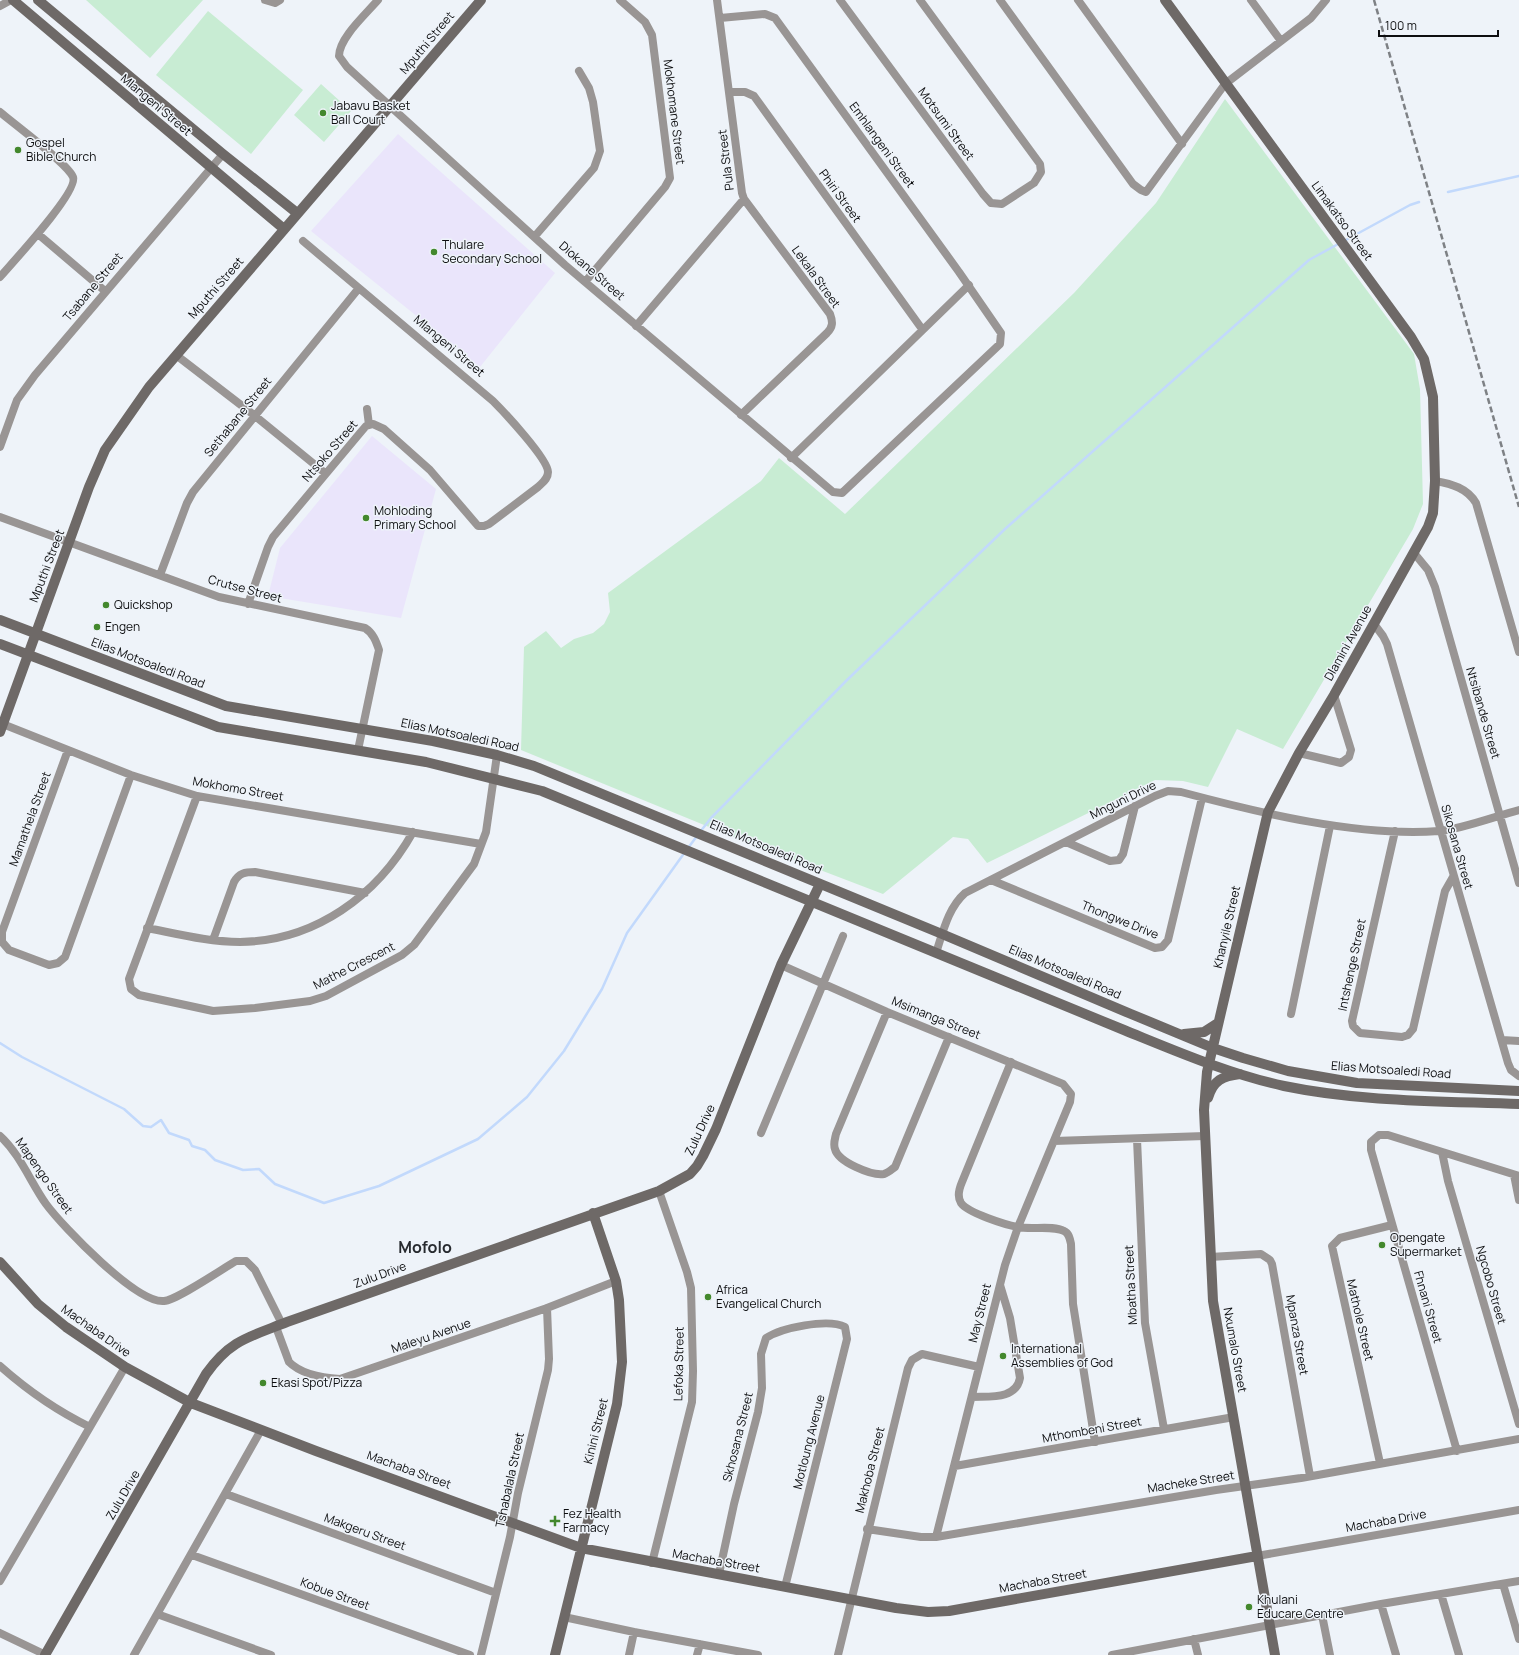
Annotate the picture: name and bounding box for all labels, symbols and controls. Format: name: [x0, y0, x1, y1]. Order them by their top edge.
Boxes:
street label: Mputhi Street: [395, 8, 458, 78]
scale bar: [1379, 12, 1498, 38]
text: 100 m: [1385, 17, 1417, 34]
street label: Mokhomane Street: [660, 58, 689, 166]
street label: Mlangeni Street: [117, 70, 196, 140]
street label: Motsumi Street: [914, 84, 979, 164]
place label: Jabavu Basket Ball Court: [331, 97, 411, 128]
street label: Emhlangeni Street: [845, 98, 919, 191]
marker: Jabavu Basket Ball Court: [318, 108, 328, 118]
street label: Pula Street: [713, 128, 738, 192]
place label: Gospel Bible Church: [26, 134, 96, 165]
marker: Gospel Bible Church: [13, 145, 23, 155]
street label: Phiri Street: [815, 166, 866, 226]
street label: Limakatso Street: [1308, 178, 1377, 264]
place label: Thulare Secondary School: [442, 236, 542, 267]
street label: Diokane Street: [556, 237, 629, 304]
street label: Lekala Street: [788, 242, 845, 311]
marker: Thulare Secondary School: [429, 247, 439, 257]
street label: Tsabane Street: [59, 249, 127, 325]
street label: Mputhi Street: [184, 253, 247, 322]
street label: Mlangeni Street: [410, 311, 489, 381]
street label: Sethabane Street: [200, 373, 275, 460]
street label: Ntsoko Street: [298, 416, 361, 485]
place label: Mohloding Primary School: [374, 502, 456, 533]
marker: Mohloding Primary School: [361, 513, 371, 523]
street label: Mputhi Street: [25, 527, 68, 605]
street label: Crutse Street: [206, 570, 284, 607]
place label: Quickshop: [114, 596, 173, 613]
marker: Quickshop: [101, 600, 111, 610]
street label: Dlamini Avenue: [1320, 602, 1375, 684]
place label: Engen: [105, 618, 140, 635]
marker: Engen: [92, 622, 102, 632]
street label: Elias Motsoaledi Road: [89, 633, 207, 692]
street label: Ntsibande Street: [1462, 665, 1505, 761]
street label: Elias Motsoaledi Road: [399, 714, 521, 755]
street label: Mamathela Street: [5, 769, 55, 869]
street label: Mokhomo Street: [191, 772, 285, 805]
street label: Mnguni Drive: [1087, 776, 1159, 823]
street label: Sikosana Street: [1437, 802, 1478, 891]
street label: Elias Motsoaledi Road: [707, 815, 825, 878]
street label: Khanyile Street: [1209, 884, 1244, 970]
street label: Thongwe Drive: [1079, 896, 1161, 943]
street label: Intshenge Street: [1333, 917, 1370, 1013]
street label: Mathe Crescent: [310, 938, 398, 993]
street label: Elias Motsoaledi Road: [1006, 940, 1124, 1003]
street label: Msimanga Street: [889, 992, 983, 1043]
street label: Elias Motsoaledi Road: [1330, 1057, 1452, 1082]
street label: Zulu Drive: [680, 1101, 719, 1158]
street label: Mapengo Street: [12, 1134, 77, 1217]
place label: Opengate Supermarket: [1390, 1229, 1462, 1260]
district label: Mofolo: [398, 1236, 452, 1258]
marker: Opengate Supermarket: [1377, 1240, 1387, 1250]
street label: Mbatha Street: [1120, 1244, 1141, 1325]
street label: Ngcobo Street: [1472, 1244, 1511, 1326]
street label: Zulu Drive: [351, 1257, 409, 1292]
street label: Fhnani Street: [1410, 1269, 1447, 1345]
street label: Mathole Street: [1343, 1277, 1378, 1363]
place label: Africa Evangelical Church: [716, 1281, 821, 1312]
street label: May Street: [964, 1281, 995, 1344]
marker: Africa Evangelical Church: [703, 1292, 713, 1302]
street label: Mpanza Street: [1282, 1293, 1313, 1377]
street label: Machaba Drive: [58, 1300, 135, 1361]
street label: Nxumalo Street: [1220, 1306, 1251, 1394]
street label: Maleyu Avenue: [389, 1314, 473, 1357]
street label: Lefoka Street: [669, 1326, 688, 1401]
place label: International Assemblies of God: [1011, 1340, 1113, 1371]
marker: International Assemblies of God: [998, 1351, 1008, 1361]
place label: Ekasi Spot/Pizza: [271, 1374, 362, 1391]
marker: Ekasi Spot/Pizza: [258, 1378, 268, 1388]
street label: Skhosana Street: [718, 1390, 757, 1484]
street label: Motloung Avenue: [789, 1393, 828, 1491]
street label: Kinini Street: [579, 1396, 612, 1466]
street label: Mthombeni Street: [1041, 1412, 1143, 1447]
street label: Makhoba Street: [851, 1425, 888, 1515]
street label: Tshabalala Street: [491, 1431, 528, 1529]
street label: Machaba Street: [365, 1446, 454, 1493]
street label: Macheke Street: [1146, 1466, 1236, 1497]
street label: Zulu Drive: [101, 1467, 144, 1523]
place label: Fez Health Farmacy: [563, 1505, 621, 1536]
street label: Machaba Drive: [1344, 1505, 1427, 1536]
street label: Makgeru Street: [322, 1509, 409, 1554]
marker: Fez Health Farmacy: [550, 1516, 560, 1526]
street label: Machaba Street: [671, 1544, 761, 1577]
street label: Machaba Street: [998, 1564, 1088, 1597]
street label: Kobue Street: [298, 1573, 372, 1614]
place label: Khulani Educare Centre: [1257, 1591, 1344, 1622]
marker: Khulani Educare Centre: [1244, 1602, 1254, 1612]

